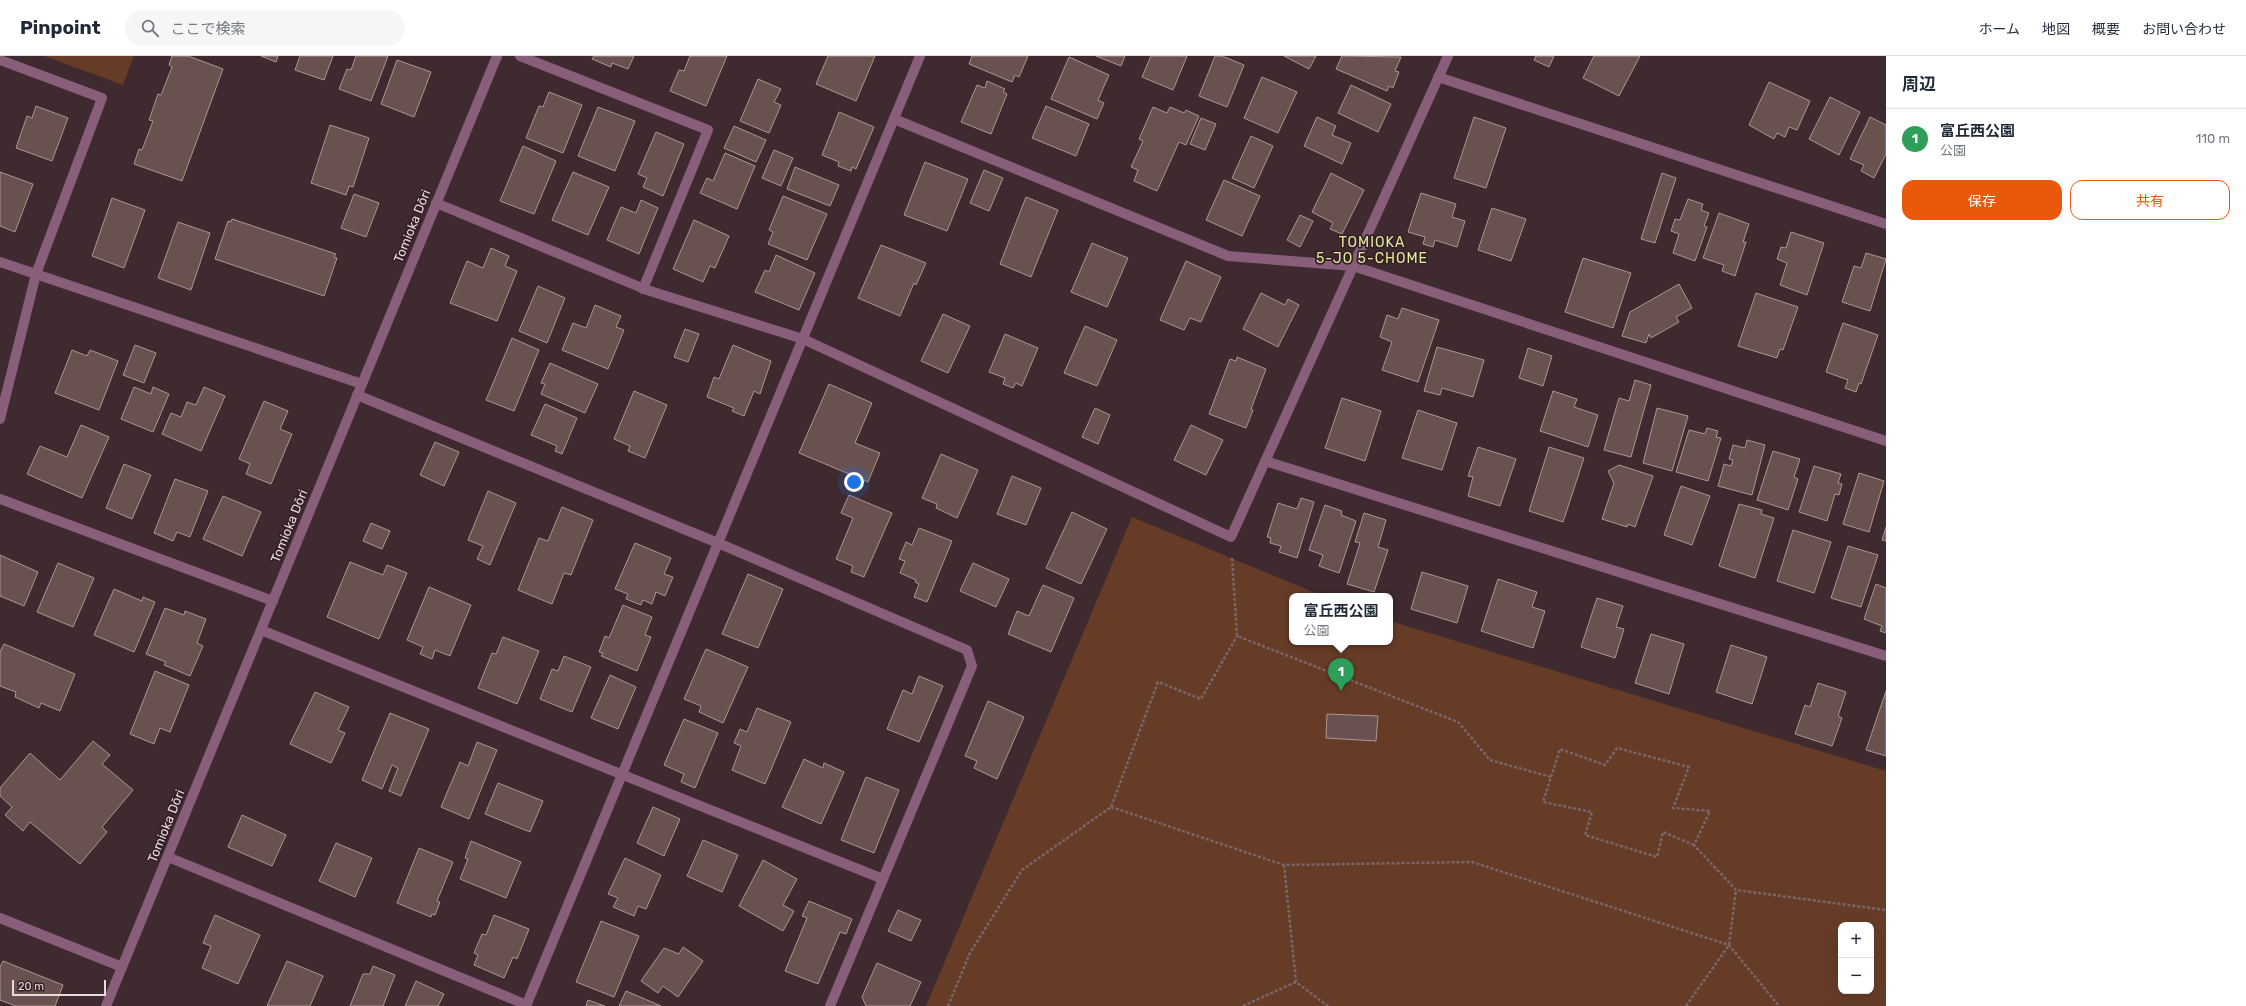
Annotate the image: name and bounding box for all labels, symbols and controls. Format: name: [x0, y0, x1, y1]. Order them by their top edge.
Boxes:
search box: [125, 10, 405, 46]
text: Pinpoint: [20, 16, 101, 39]
icon: search: [139, 17, 161, 39]
text: ここで検索: [171, 20, 246, 38]
text: ホーム: [1978, 21, 2020, 38]
text: 地図: [2042, 21, 2070, 38]
text: 概要: [2092, 21, 2120, 38]
text: お問い合わせ: [2142, 21, 2226, 38]
text: 周辺: [1902, 74, 1936, 94]
text: 富丘西公園: [1940, 122, 2015, 140]
text: 1: [1912, 131, 1918, 146]
text: 110 m: [2196, 131, 2230, 146]
text: 公園: [1940, 143, 1966, 158]
button: 保存: [1902, 180, 2062, 220]
button: 共有: [2070, 180, 2230, 220]
street label: Tomioka Dōri: [391, 187, 433, 265]
district label: TOMIOKA 5-JO 5-CHOME: [1316, 234, 1428, 267]
your location: [844, 472, 864, 492]
street label: Tomioka Dōri: [268, 487, 310, 565]
popup: [1289, 593, 1393, 645]
text: 富丘西公園: [1303, 602, 1379, 620]
text: 公園: [1303, 623, 1330, 638]
pin: 1: [1328, 658, 1354, 691]
street label: Tomioka Dōri: [145, 787, 187, 865]
map controls: [1838, 922, 1874, 994]
button: +: [1838, 922, 1874, 958]
button: −: [1838, 958, 1874, 994]
scale bar: [12, 978, 106, 997]
text: 20 m: [18, 980, 44, 993]

